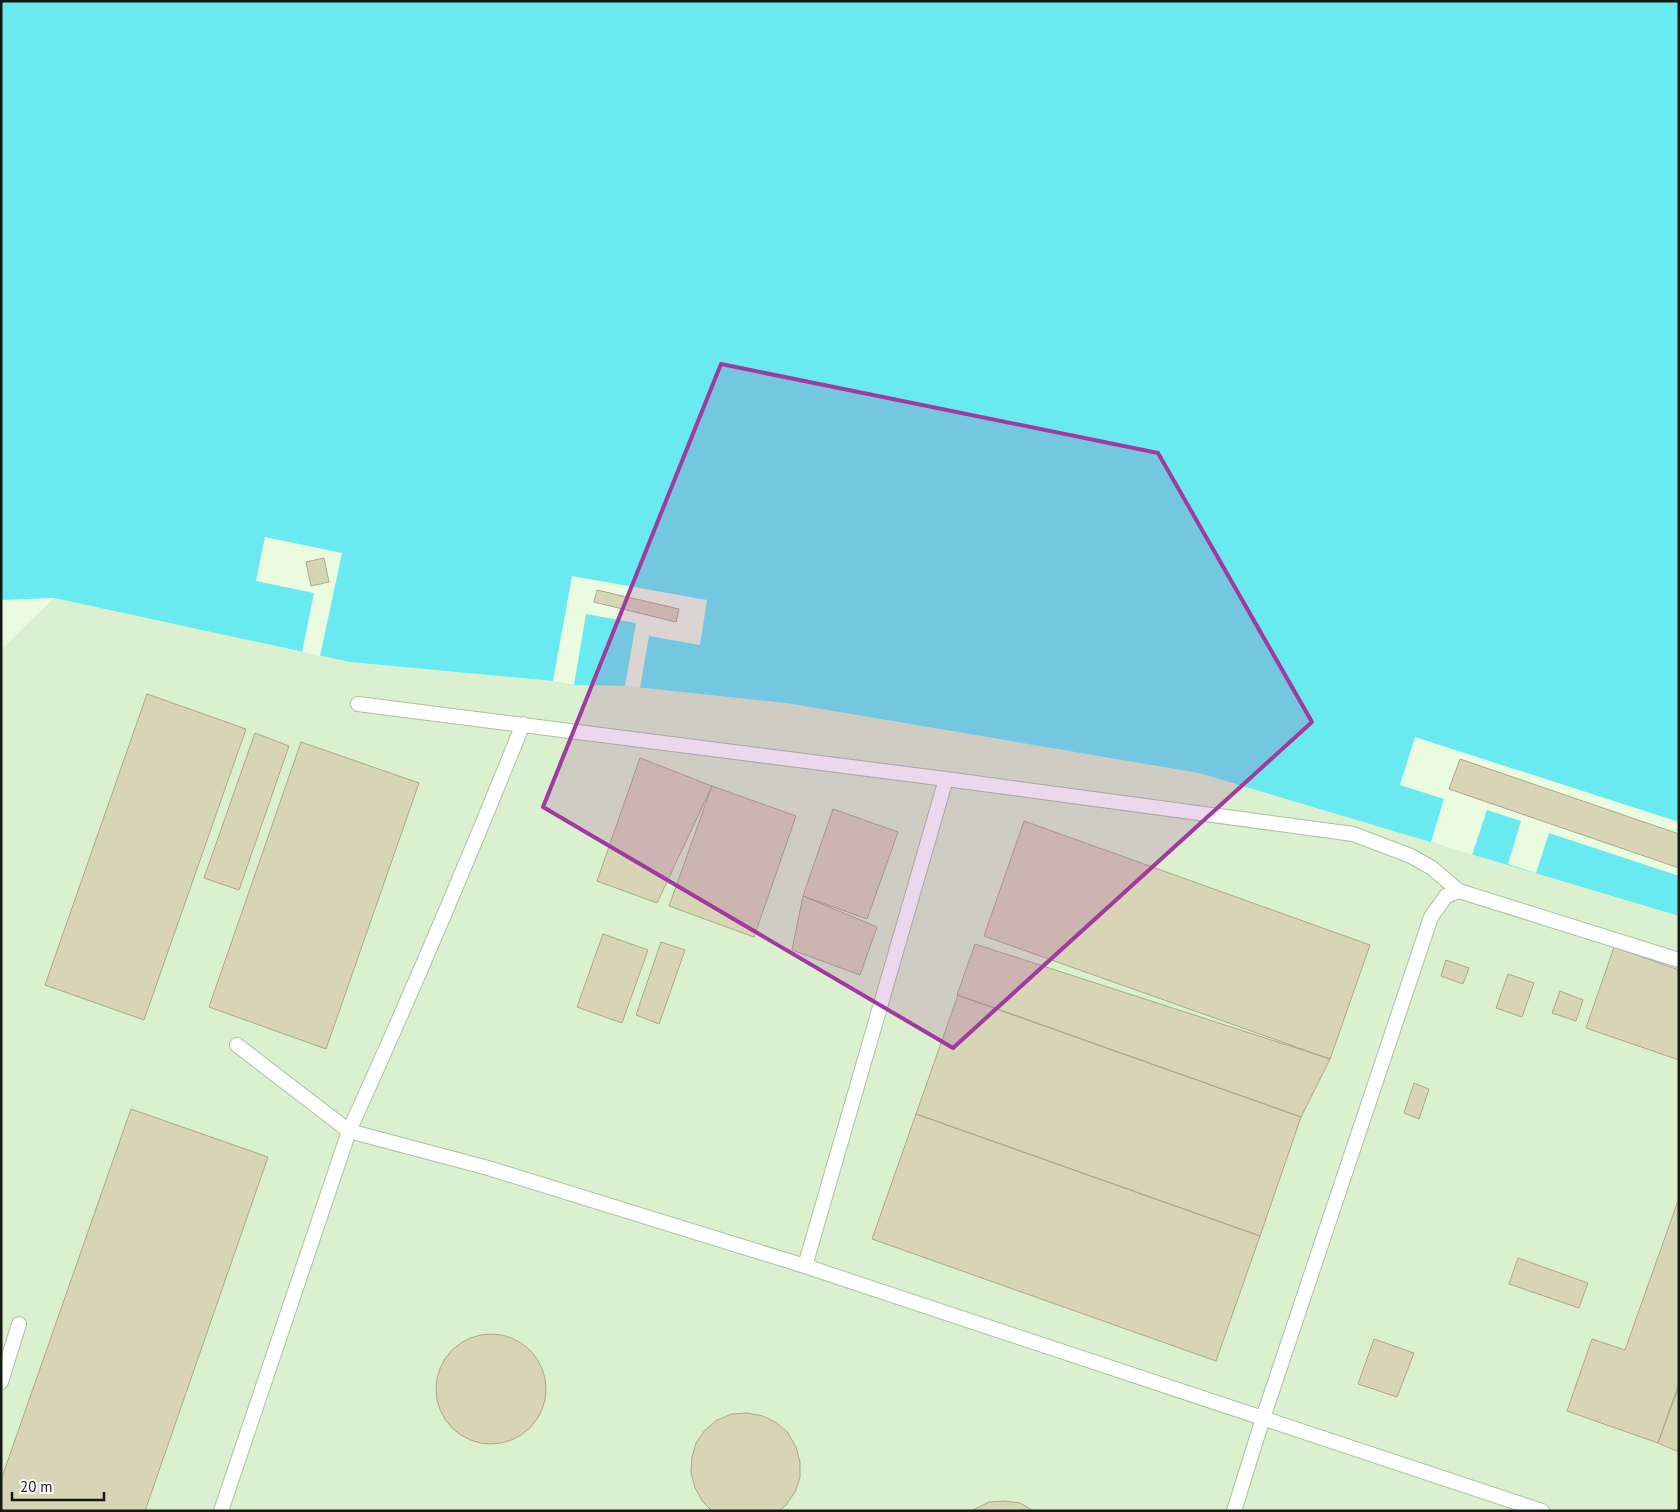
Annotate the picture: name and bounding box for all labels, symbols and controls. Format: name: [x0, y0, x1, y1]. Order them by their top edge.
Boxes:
scale bar: [12, 1470, 105, 1502]
text: 20 m: [20, 1477, 53, 1496]

